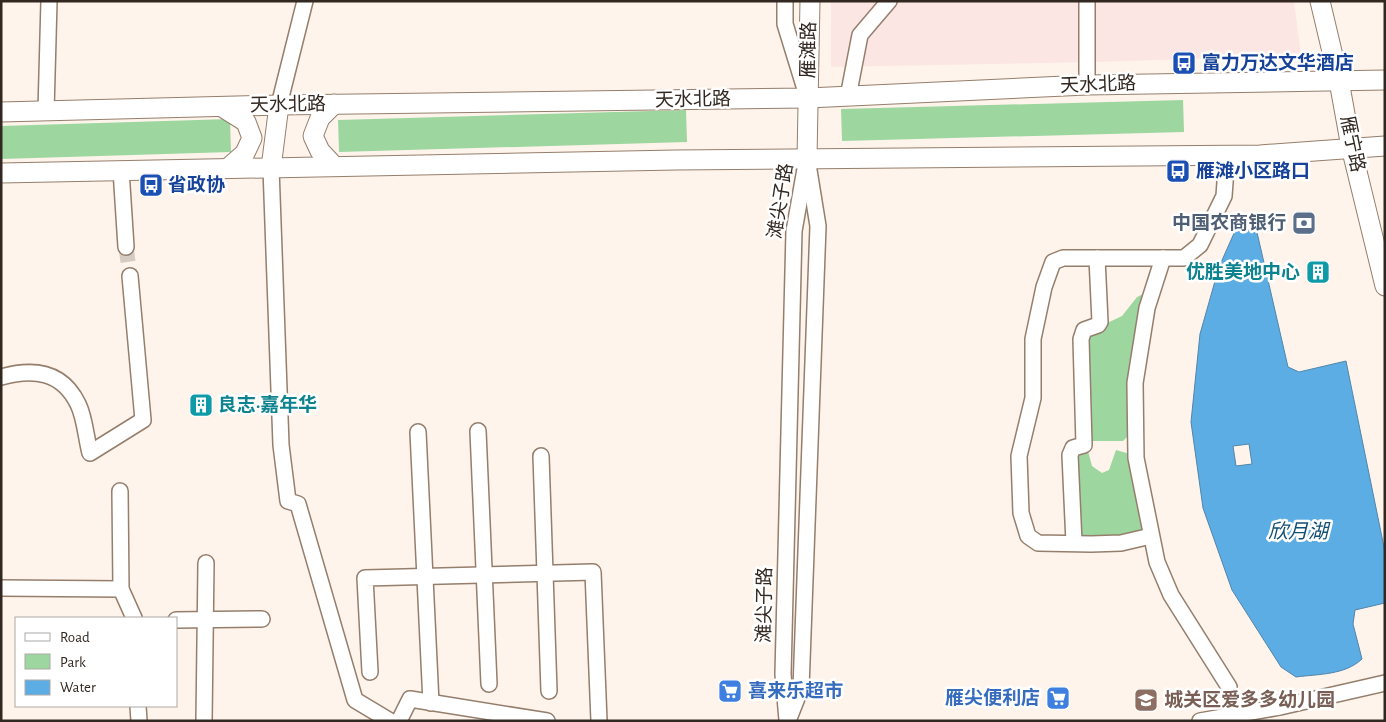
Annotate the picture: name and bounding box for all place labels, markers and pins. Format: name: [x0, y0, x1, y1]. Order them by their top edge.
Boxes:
bus stop icon: 富力万达文华酒店: [1171, 50, 1197, 76]
place label: 富力万达文华酒店: [1202, 52, 1354, 73]
bus stop icon: 雁滩小区路口: [1165, 158, 1191, 184]
place label: 雁滩小区路口: [1196, 161, 1310, 181]
bus stop icon: 省政协: [138, 172, 164, 198]
place label: 省政协: [168, 174, 225, 195]
bank icon: 中国农商银行: [1291, 210, 1317, 236]
place label: 中国农商银行: [1172, 212, 1286, 233]
building icon: 优胜美地中心: [1305, 259, 1331, 285]
place label: 优胜美地中心: [1186, 261, 1300, 282]
building icon: 良志·嘉年华: [188, 392, 214, 418]
place label: 良志·嘉年华: [218, 394, 317, 415]
supermarket icon: 喜来乐超市: [717, 678, 743, 704]
place label: 喜来乐超市: [748, 680, 843, 701]
supermarket icon: 雁尖便利店: [1045, 685, 1071, 711]
place label: 雁尖便利店: [945, 687, 1040, 708]
school or university icon: 城关区爱多多幼儿园: [1133, 687, 1159, 713]
place label: 城关区爱多多幼儿园: [1164, 689, 1335, 710]

